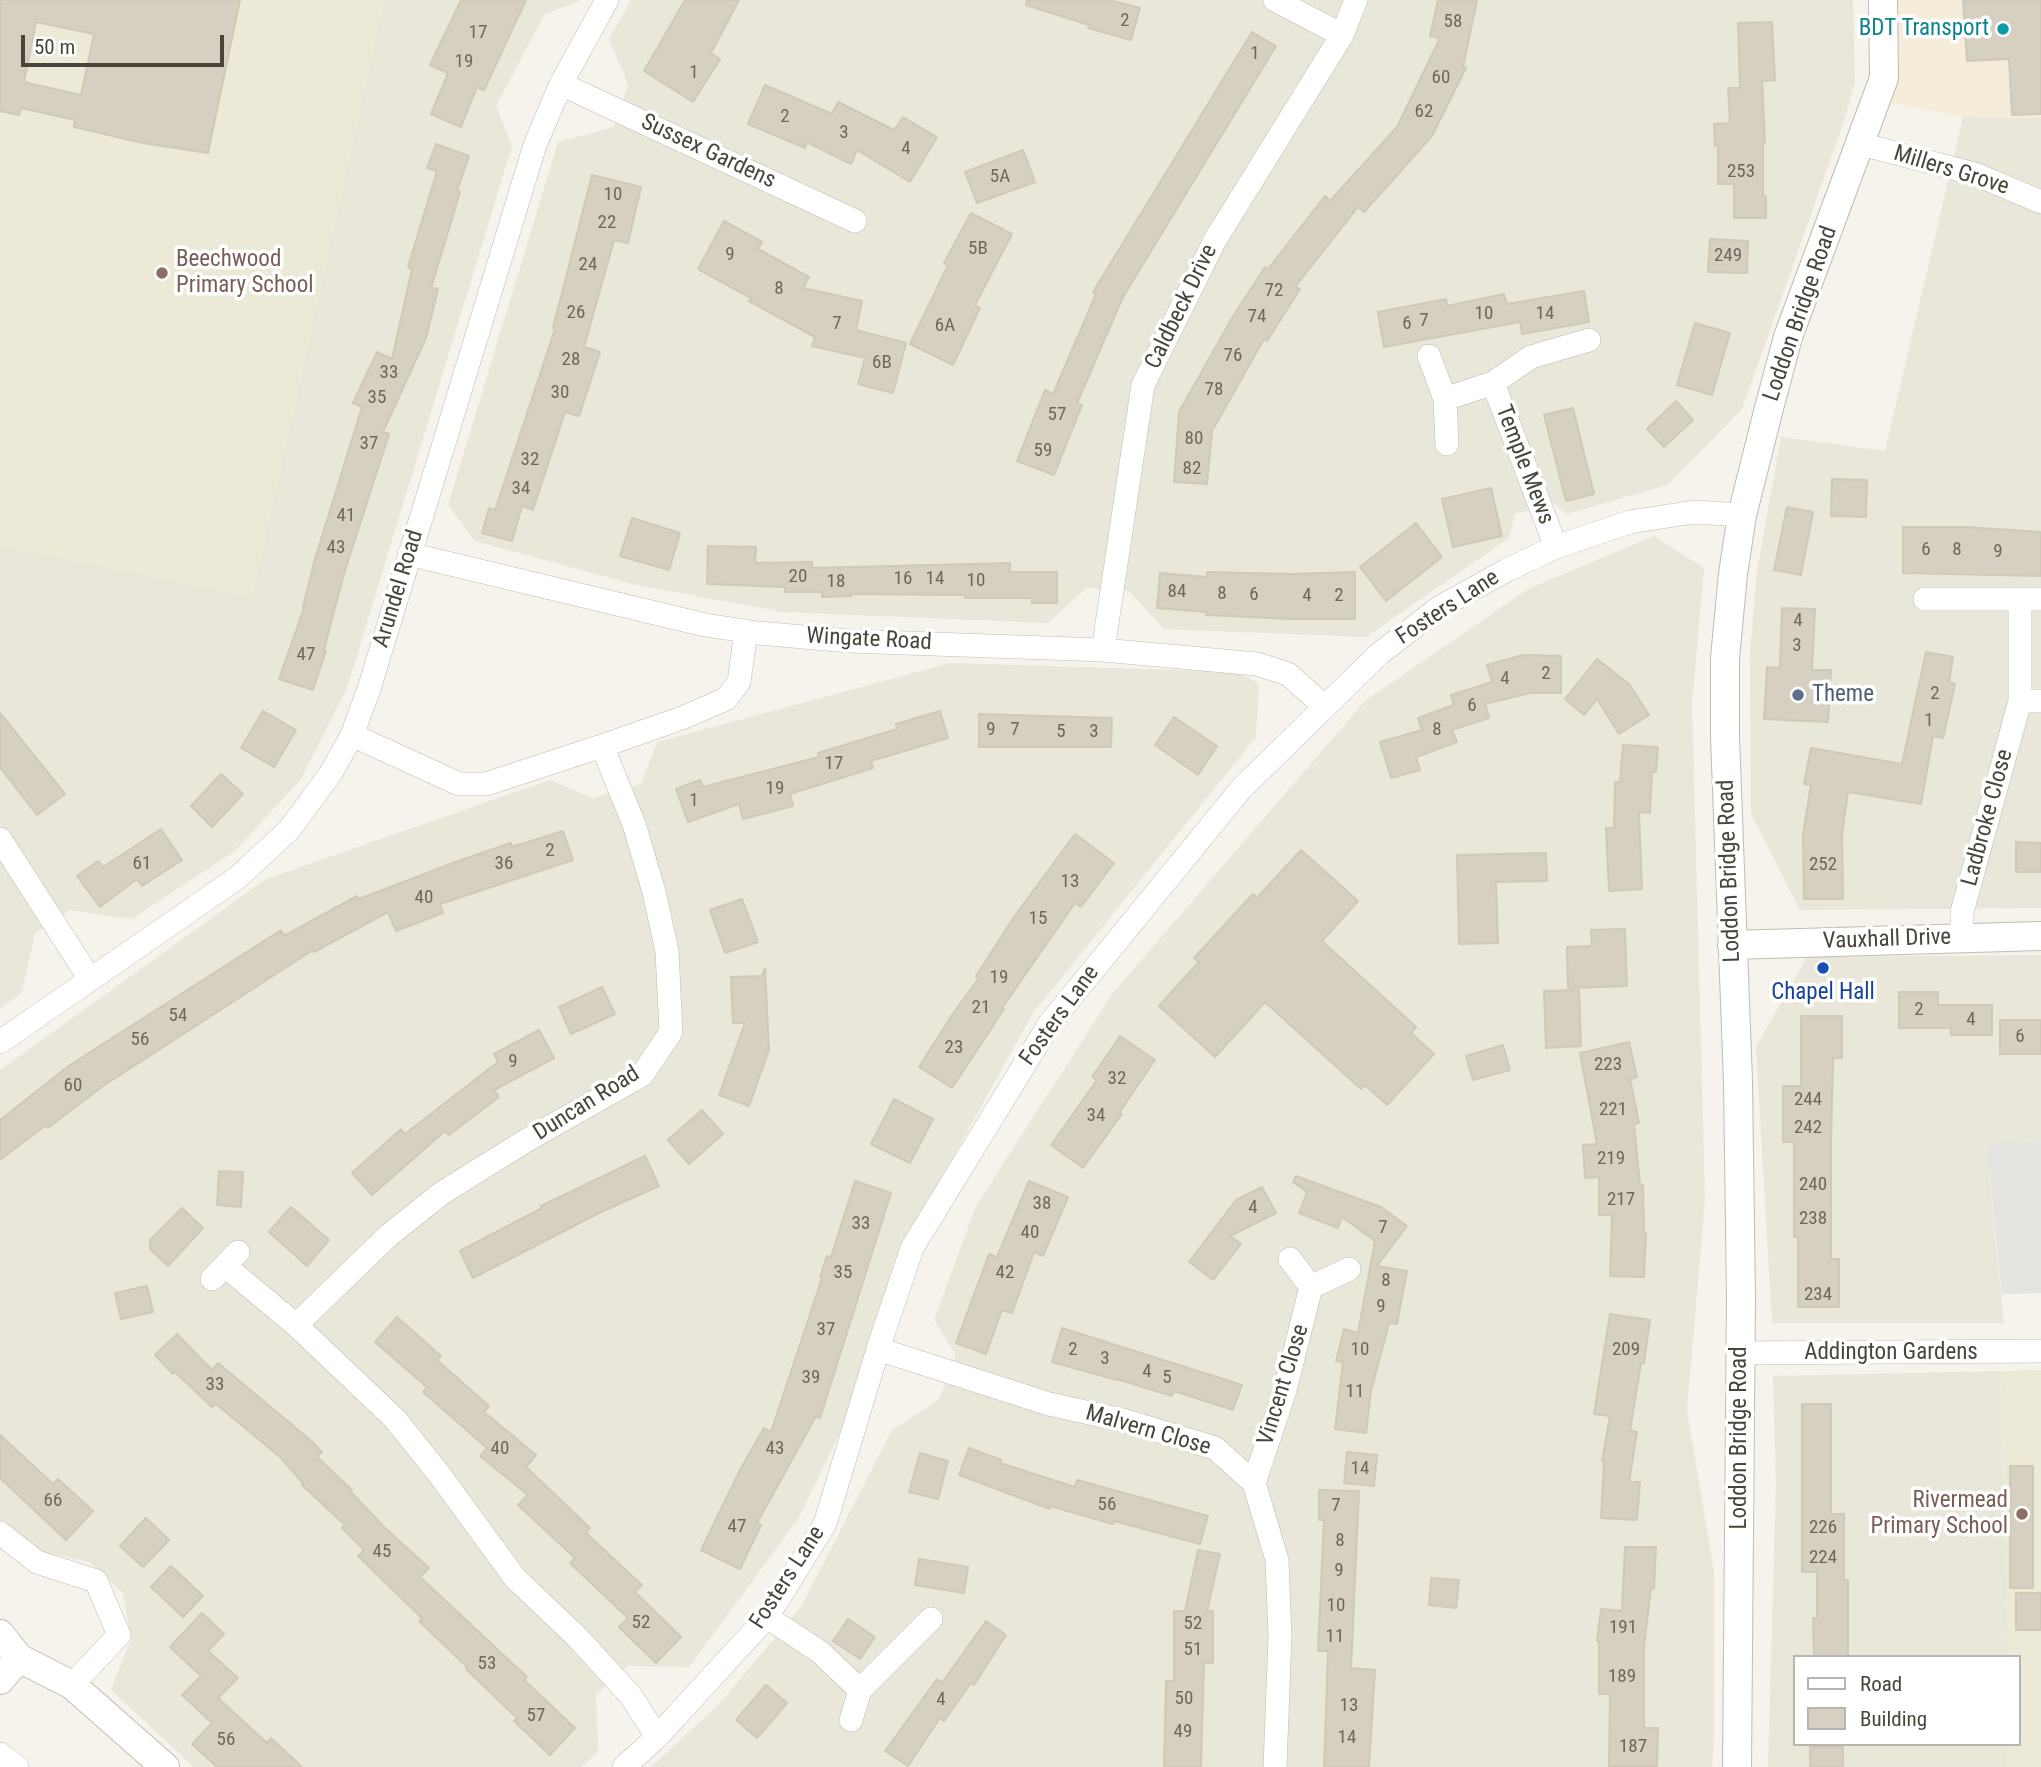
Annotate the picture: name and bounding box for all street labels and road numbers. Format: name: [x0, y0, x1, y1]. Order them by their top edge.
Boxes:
street label: Sussex Gardens: [636, 109, 780, 195]
street label: Millers Grove: [1890, 140, 2012, 202]
street label: Loddon Bridge Road: [1758, 223, 1844, 405]
street label: Caldbeck Drive: [1140, 240, 1224, 374]
street label: Temple Mews: [1489, 402, 1559, 528]
street label: Arundel Road: [368, 527, 430, 651]
street label: Fosters Lane: [1391, 565, 1505, 651]
street label: Wingate Road: [806, 623, 932, 657]
street label: Ladbroke Close: [1957, 747, 2019, 889]
street label: Loddon Bridge Road: [1713, 779, 1747, 963]
street label: Vauxhall Drive: [1822, 924, 1952, 956]
street label: Fosters Lane: [1014, 961, 1106, 1071]
street label: Duncan Road: [529, 1061, 645, 1147]
street label: Vincent Close: [1253, 1321, 1315, 1449]
street label: Addington Gardens: [1804, 1339, 1978, 1367]
street label: Loddon Bridge Road: [1726, 1346, 1754, 1530]
street label: Malvern Close: [1082, 1400, 1214, 1462]
street label: Fosters Lane: [745, 1521, 831, 1635]

